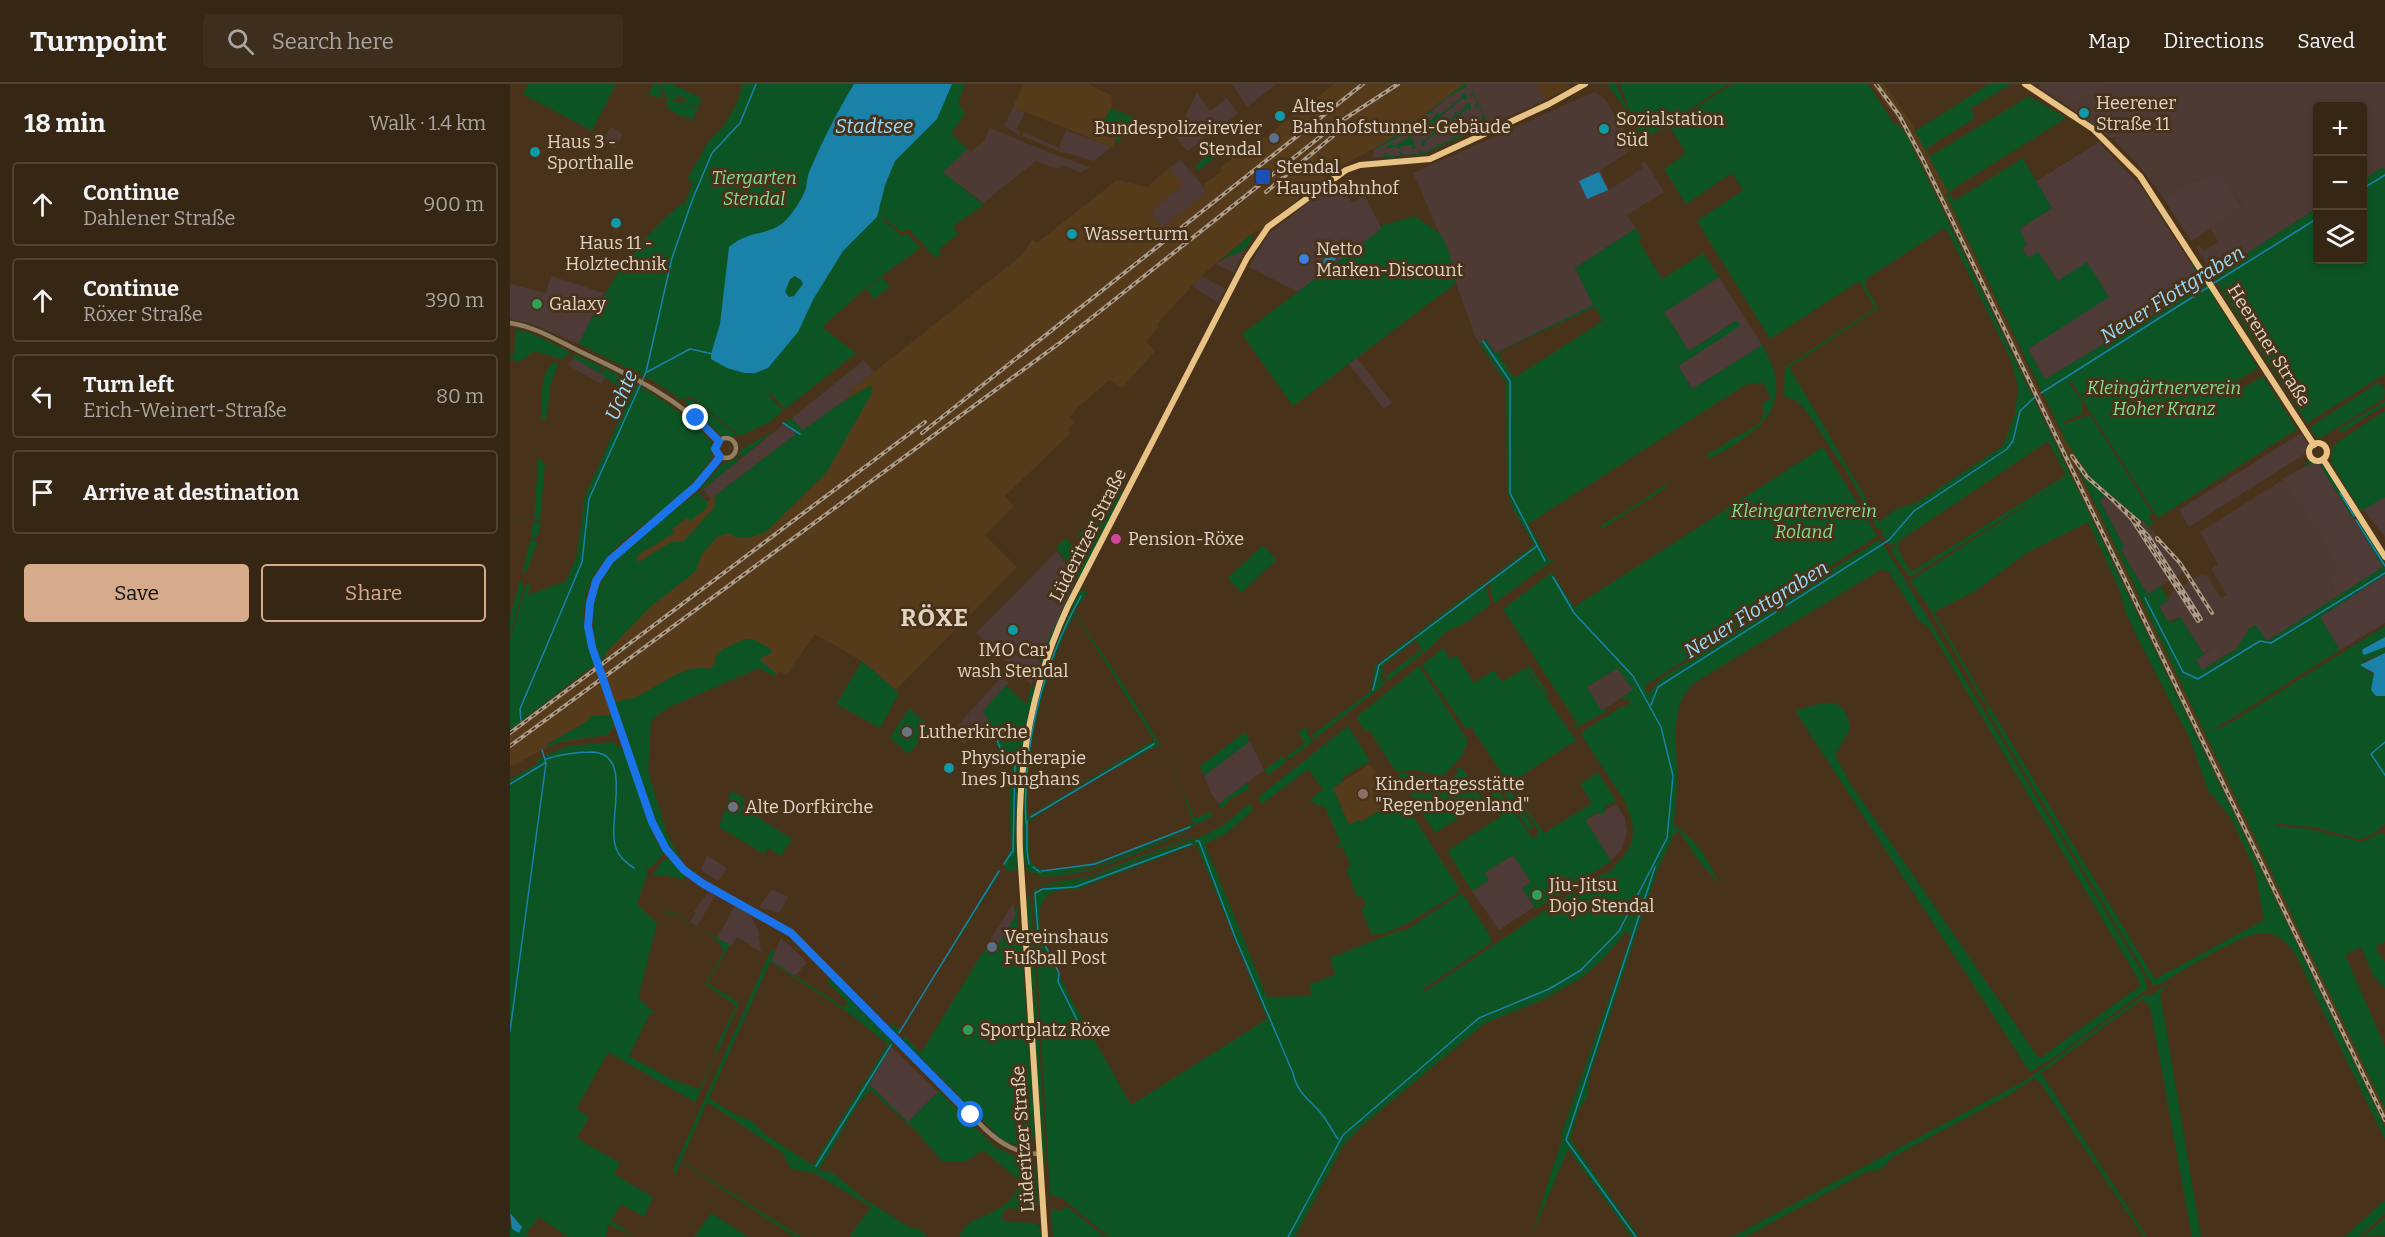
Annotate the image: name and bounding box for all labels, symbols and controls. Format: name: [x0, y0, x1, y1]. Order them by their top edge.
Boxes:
search box: [203, 14, 623, 68]
text: Turnpoint: [30, 25, 167, 58]
icon: search: [224, 25, 257, 58]
text: Search here: [272, 28, 394, 55]
text: Map: [2088, 28, 2130, 54]
text: Directions: [2163, 28, 2264, 54]
text: Saved: [2297, 28, 2355, 54]
place label: Heerener Straße 11: [2096, 92, 2176, 135]
place label: Altes Bahnhofstunnel-Gebäude: [1292, 95, 1511, 138]
map controls: [2313, 102, 2367, 264]
button: +: [2313, 102, 2367, 156]
marker: Heerener Straße 11: [2077, 106, 2091, 120]
text: 18 min: [24, 108, 105, 139]
place label: Sozialstation Süd: [1616, 108, 1725, 151]
marker: Altes Bahnhofstunnel-Gebäude: [1273, 109, 1287, 123]
text: Walk · 1.4 km: [369, 111, 486, 135]
water label: Stadtsee: [835, 114, 913, 138]
place label: Bundespolizeirevier Stendal: [1094, 117, 1262, 160]
marker: Sozialstation Süd: [1597, 122, 1611, 136]
place label: Haus 3 - Sporthalle: [547, 131, 634, 174]
marker: Bundespolizeirevier Stendal: [1267, 131, 1281, 145]
marker: Haus 3 - Sporthalle: [528, 145, 542, 159]
place label: Stendal Hauptbahnhof: [1276, 156, 1401, 199]
button: −: [2313, 156, 2367, 210]
park label: Tiergarten Stendal: [711, 167, 797, 210]
marker: Stendal Hauptbahnhof: [1254, 168, 1272, 186]
text: Continue: [83, 179, 179, 206]
icon: ahead: [26, 188, 59, 221]
text: 900 m: [424, 192, 484, 216]
text: Dahlener Straße: [83, 206, 235, 230]
button: layers: [2313, 210, 2367, 264]
marker: Haus 11 - Holztechnik: [609, 216, 623, 230]
place label: Wasserturm: [1084, 223, 1188, 245]
marker: Wasserturm: [1065, 227, 1079, 241]
place label: Haus 11 - Holztechnik: [565, 232, 667, 275]
place label: Netto Marken-Discount: [1316, 238, 1464, 281]
water label: Neuer Flottgraben: [2096, 240, 2248, 348]
marker: Netto Marken-Discount: [1297, 252, 1311, 266]
text: Continue: [83, 275, 179, 302]
street label: Heerener Straße: [2223, 280, 2315, 410]
icon: ahead: [26, 284, 59, 317]
text: 390 m: [425, 288, 484, 312]
place label: Galaxy: [549, 293, 607, 315]
marker: Galaxy: [530, 297, 544, 311]
text: Röxer Straße: [83, 302, 203, 326]
water label: Uchte: [600, 366, 642, 424]
text: Turn left: [83, 371, 175, 398]
park label: Kleingärtnerverein Hoher Kranz: [2087, 377, 2241, 420]
icon: left: [26, 380, 59, 413]
text: 80 m: [436, 384, 484, 408]
text: Erich-Weinert-Straße: [83, 398, 287, 422]
route end: [682, 404, 708, 430]
street label: Lüderitzer Straße: [1045, 465, 1131, 605]
icon: arrive: [26, 476, 59, 509]
text: Arrive at destination: [83, 479, 299, 506]
park label: Kleingartenverein Roland: [1731, 500, 1877, 543]
place label: Pension-Röxe: [1128, 528, 1244, 550]
marker: Pension-Röxe: [1109, 532, 1123, 546]
water label: Neuer Flottgraben: [1680, 555, 1832, 663]
button: Save: [24, 564, 249, 622]
button: Share: [261, 564, 486, 622]
district label: RÖXE: [900, 604, 970, 632]
marker: IMO Car wash Stendal: [1006, 623, 1020, 637]
place label: IMO Car wash Stendal: [957, 639, 1068, 682]
place label: Lutherkirche: [919, 721, 1028, 743]
marker: Lutherkirche: [900, 725, 914, 739]
place label: Physiotherapie Ines Junghans: [961, 747, 1086, 790]
marker: Physiotherapie Ines Junghans: [942, 761, 956, 775]
place label: Kindertagesstätte "Regenbogenland": [1375, 773, 1530, 816]
marker: Kindertagesstätte "Regenbogenland": [1356, 787, 1370, 801]
place label: Alte Dorfkirche: [745, 796, 873, 818]
marker: Alte Dorfkirche: [726, 800, 740, 814]
place label: Jiu-Jitsu Dojo Stendal: [1548, 874, 1654, 917]
marker: Jiu-Jitsu Dojo Stendal: [1530, 888, 1544, 902]
place label: Vereinshaus Fußball Post: [1004, 926, 1109, 969]
marker: Vereinshaus Fußball Post: [985, 940, 999, 954]
place label: Sportplatz Röxe: [980, 1019, 1110, 1041]
marker: Sportplatz Röxe: [961, 1023, 975, 1037]
street label: Lüderitzer Straße: [1007, 1065, 1039, 1213]
route start: [957, 1101, 983, 1127]

